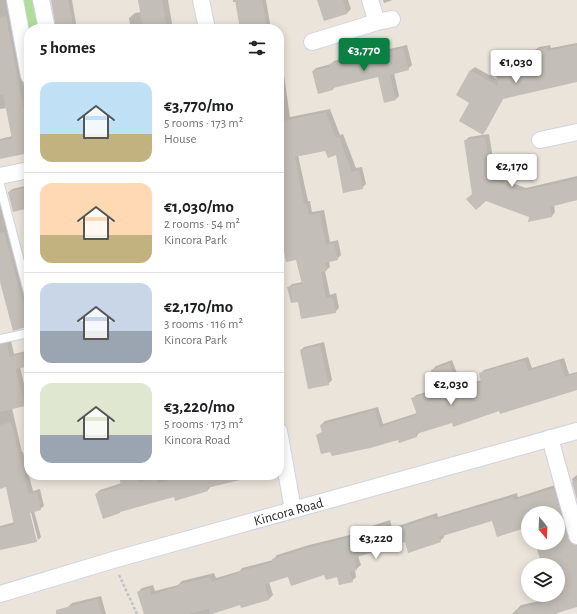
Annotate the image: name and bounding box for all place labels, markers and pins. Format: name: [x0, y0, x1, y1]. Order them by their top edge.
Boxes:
pin: €3,770: [331, 38, 397, 72]
pin: €1,030: [483, 50, 549, 84]
pin: €2,170: [479, 154, 545, 188]
pin: €2,030: [418, 372, 484, 406]
pin: €3,220: [343, 526, 409, 560]

